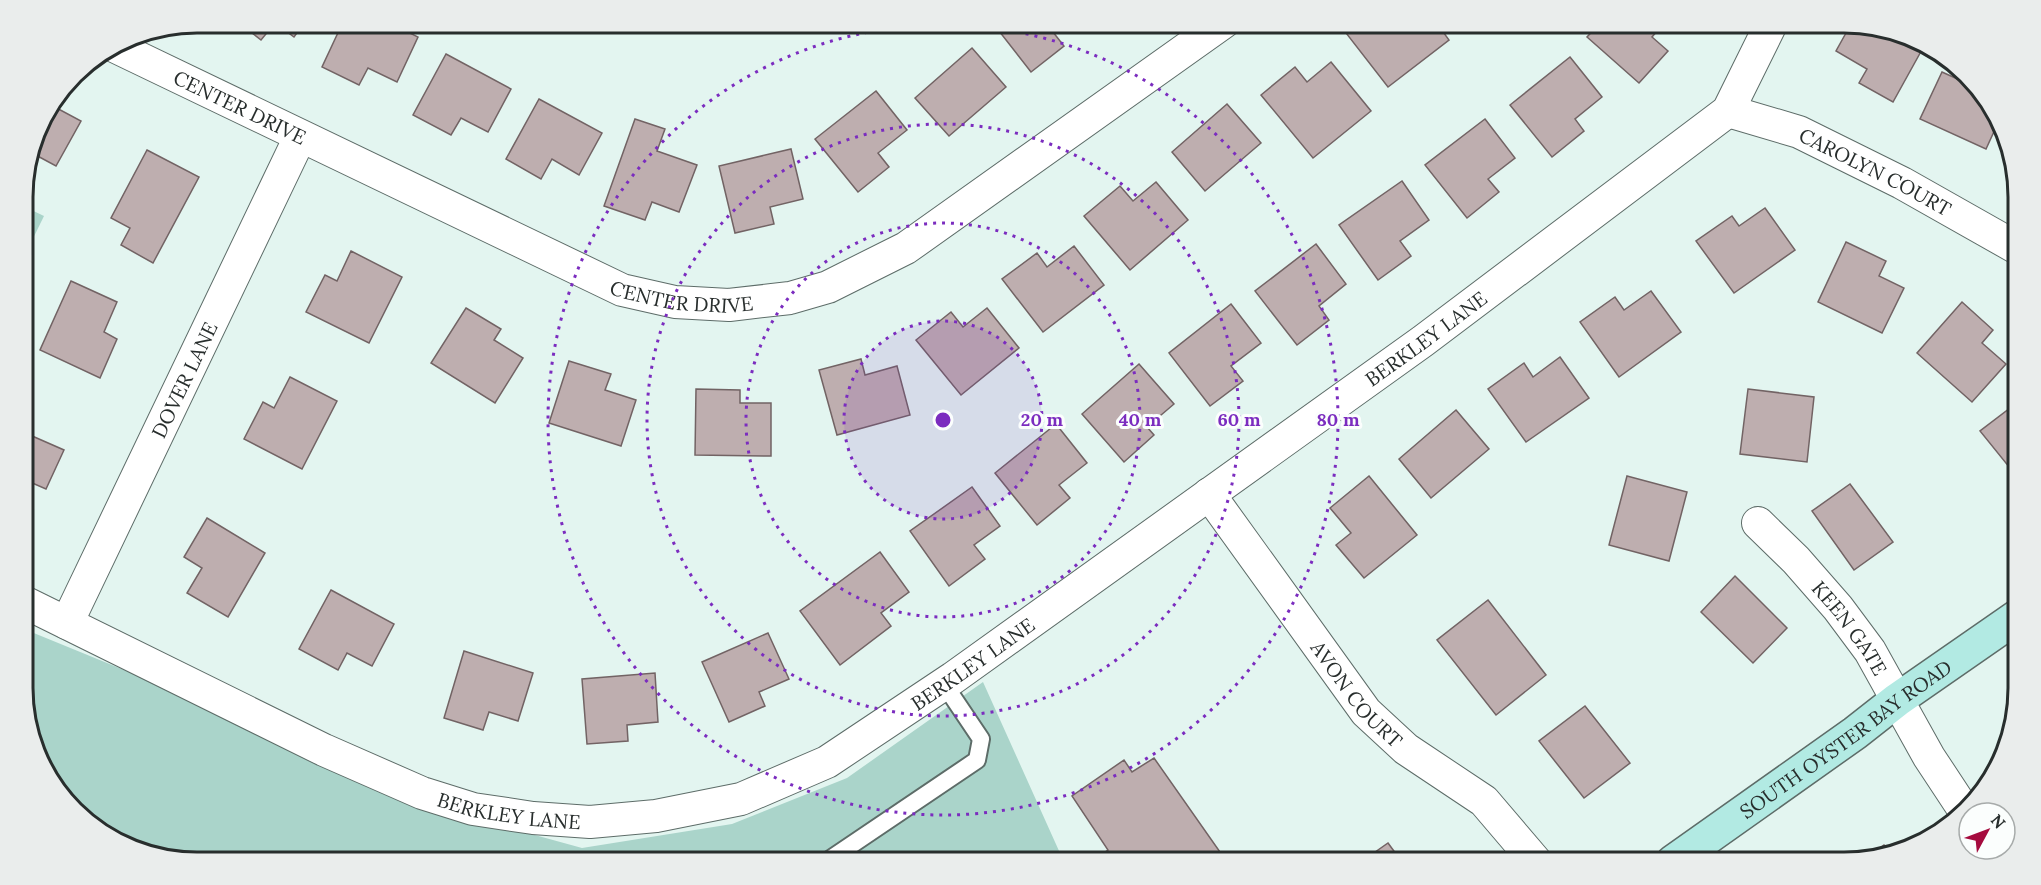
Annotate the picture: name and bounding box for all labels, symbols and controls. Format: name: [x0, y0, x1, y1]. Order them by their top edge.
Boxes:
street label: CENTER DRIVE: [170, 64, 311, 149]
street label: CAROLYN COURT: [1795, 122, 1956, 221]
street label: CENTER DRIVE: [606, 274, 754, 318]
street label: BERKLEY LANE: [1360, 285, 1492, 391]
street label: DOVER LANE: [145, 317, 222, 442]
text: 20 m: [1021, 408, 1064, 431]
text: 40 m: [1119, 408, 1162, 431]
text: 60 m: [1217, 408, 1261, 431]
text: 80 m: [1316, 408, 1360, 431]
centre of rings: [933, 410, 953, 430]
street label: KEEN GATE: [1807, 575, 1893, 679]
street label: BERKLEY LANE: [906, 611, 1039, 715]
street label: AVON COURT: [1306, 635, 1408, 752]
street label: SOUTH OYSTER BAY ROAD: [1734, 654, 1956, 824]
street label: BERKLEY LANE: [434, 786, 582, 834]
north arrow: [1957, 801, 2017, 861]
text: N: [1987, 810, 2010, 832]

